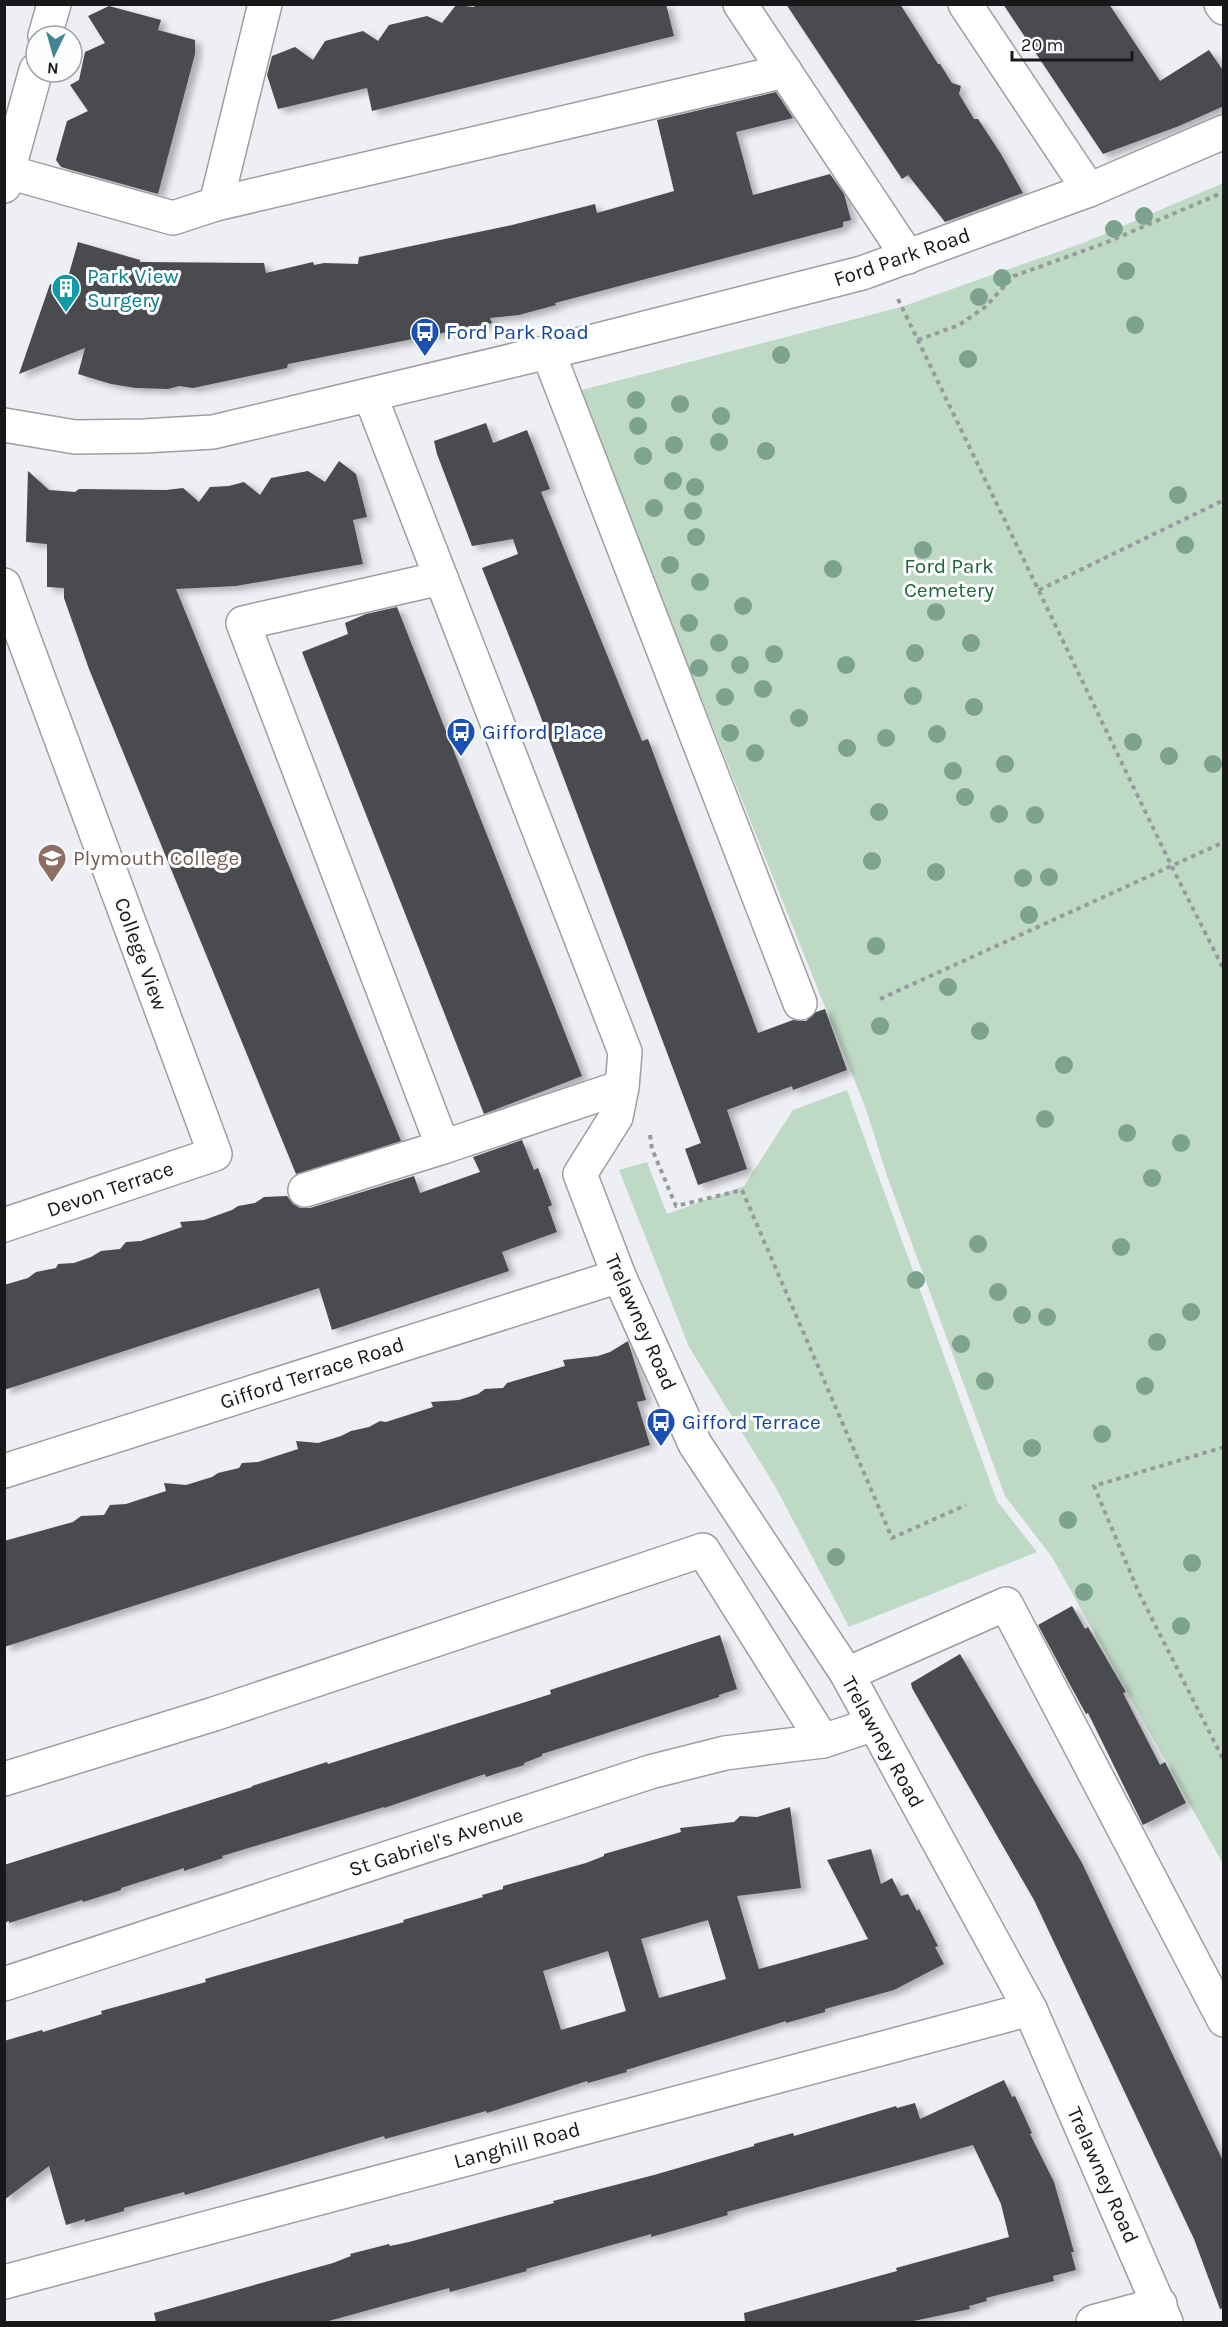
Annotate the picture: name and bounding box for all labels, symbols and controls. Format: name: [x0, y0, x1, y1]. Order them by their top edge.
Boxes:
north arrow: [24, 24, 84, 84]
scale bar: [1012, 24, 1132, 62]
text: 20 m: [1021, 34, 1063, 56]
text: N: [46, 58, 59, 78]
street label: Ford Park Road: [831, 222, 973, 292]
place label: Park View Surgery: [87, 264, 179, 312]
building icon: Park View Surgery: [50, 272, 82, 314]
bus stop icon: Ford Park Road: [409, 316, 441, 358]
place label: Ford Park Road: [446, 320, 589, 344]
park label: Ford Park Cemetery: [904, 554, 994, 602]
bus stop icon: Gifford Place: [445, 716, 477, 758]
place label: Gifford Place: [482, 720, 603, 744]
school or university icon: Plymouth College: [36, 842, 68, 884]
place label: Plymouth College: [73, 846, 239, 870]
street label: College View: [109, 894, 173, 1014]
street label: Devon Terrace: [43, 1156, 177, 1222]
street label: Trelawney Road: [600, 1250, 682, 1394]
street label: Gifford Terrace Road: [217, 1332, 407, 1414]
bus stop icon: Gifford Terrace: [645, 1406, 677, 1448]
place label: Gifford Terrace: [682, 1410, 821, 1434]
street label: Trelawney Road: [837, 1672, 929, 1812]
street label: St Gabriel's Avenue: [346, 1803, 526, 1881]
street label: Trelawney Road: [1062, 2103, 1144, 2247]
street label: Langhill Road: [451, 2117, 583, 2173]

